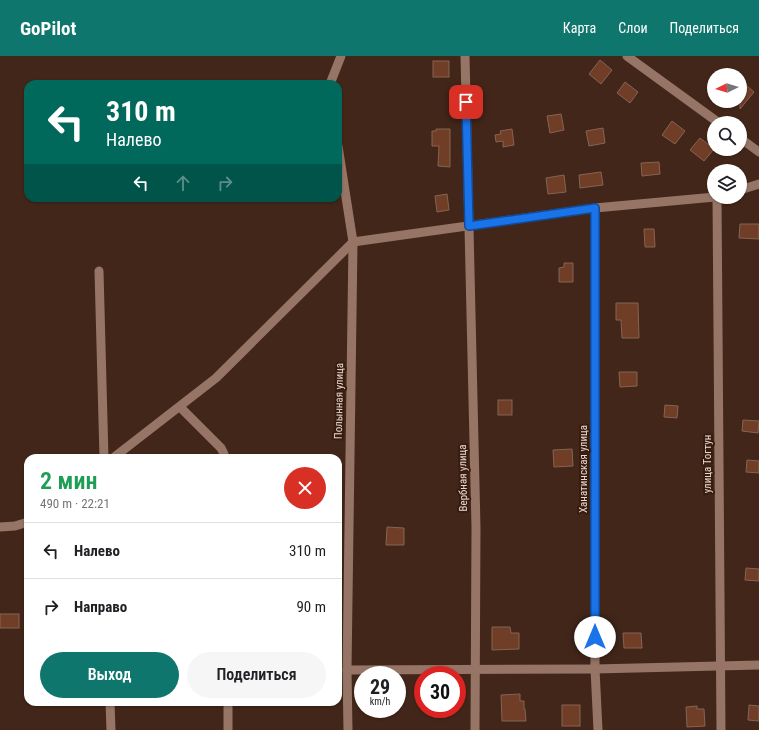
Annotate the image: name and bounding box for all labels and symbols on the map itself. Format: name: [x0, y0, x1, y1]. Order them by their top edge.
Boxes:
north arrow: [707, 68, 747, 108]
pin: [449, 85, 483, 119]
street label: Полынная улица: [332, 363, 346, 439]
street label: Ханатинская улица: [577, 425, 590, 513]
street label: улица Тогтун: [701, 435, 714, 493]
street label: Вербная улица: [456, 444, 470, 512]
position arrow: [574, 616, 616, 658]
speed limit sign: 30: [414, 666, 466, 718]

